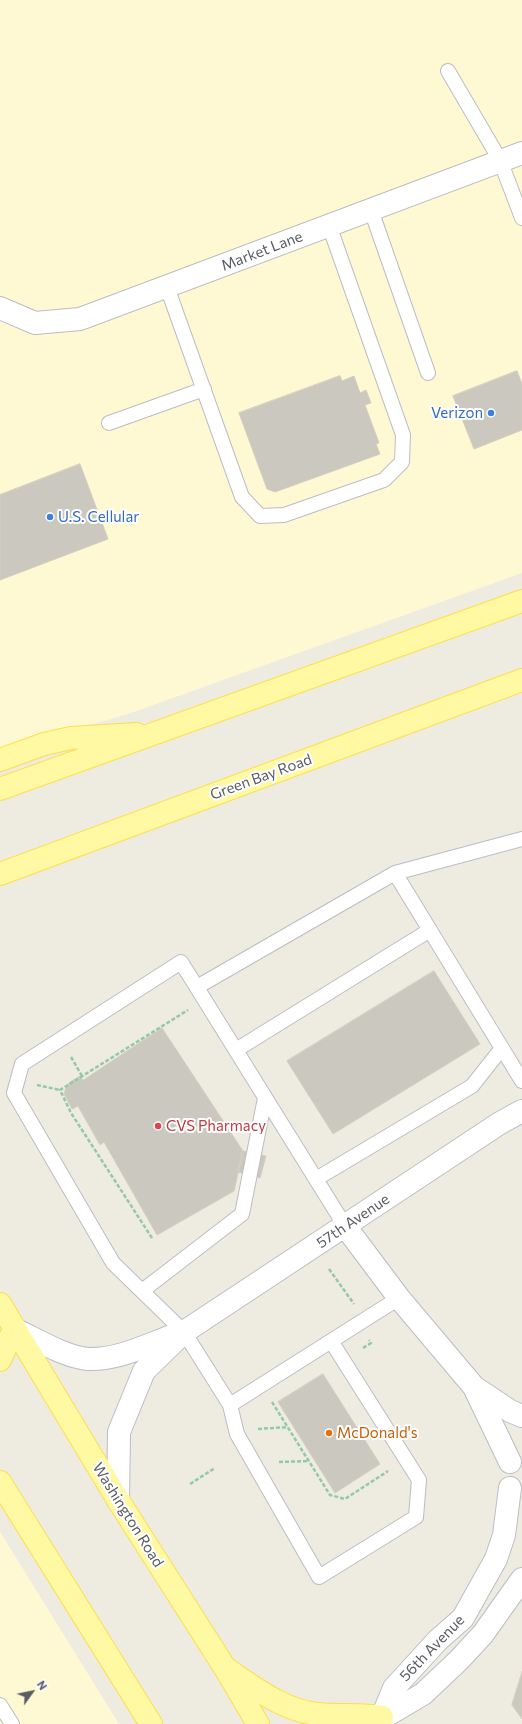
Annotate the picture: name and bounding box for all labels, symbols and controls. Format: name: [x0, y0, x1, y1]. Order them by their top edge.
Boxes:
street label: Market Lane: [219, 227, 305, 275]
place label: Verizon: [431, 404, 483, 422]
marker: Verizon: [486, 408, 496, 418]
place label: U.S. Cellular: [58, 508, 139, 526]
marker: U.S. Cellular: [45, 512, 55, 522]
street label: Green Bay Road: [208, 750, 314, 804]
place label: CVS Pharmacy: [166, 1117, 266, 1135]
marker: CVS Pharmacy: [153, 1121, 163, 1131]
street label: 57th Avenue: [313, 1190, 393, 1252]
place label: McDonald's: [337, 1424, 418, 1442]
marker: McDonald's: [324, 1428, 334, 1438]
street label: Washington Road: [89, 1459, 167, 1571]
street label: 56th Avenue: [396, 1611, 468, 1685]
north arrow: [12, 1672, 52, 1712]
text: N: [35, 1678, 50, 1692]

